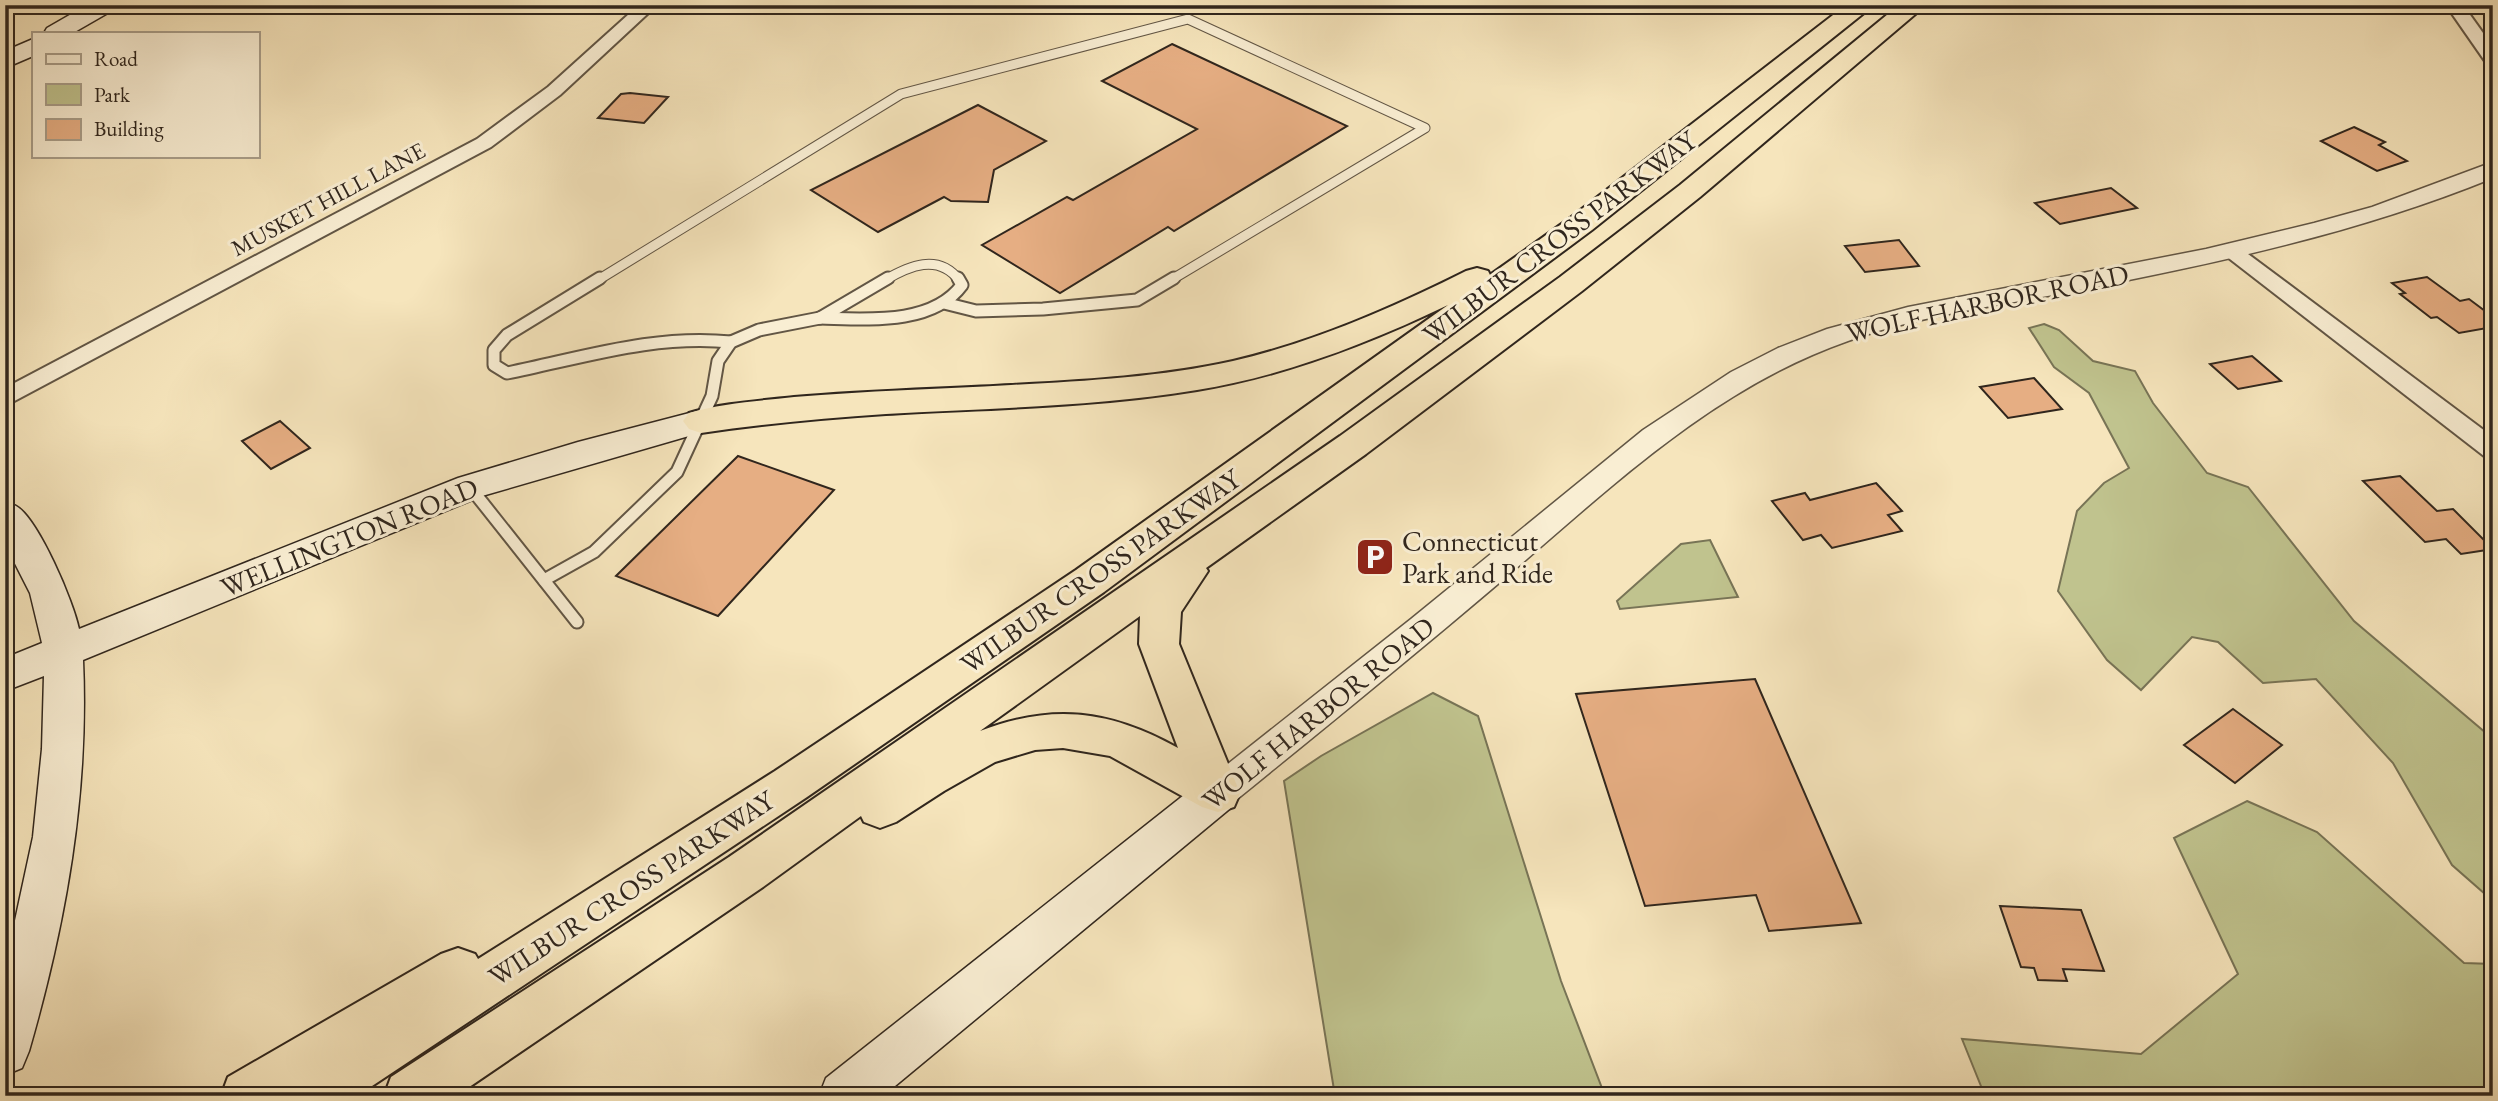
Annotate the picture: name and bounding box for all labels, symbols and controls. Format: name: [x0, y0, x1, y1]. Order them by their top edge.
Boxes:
legend: [32, 32, 259, 158]
text: Road: [94, 45, 138, 72]
text: Park: [94, 81, 131, 108]
text: Building: [94, 115, 164, 142]
street label: WILBUR CROSS PARKWAY: [1415, 121, 1705, 352]
street label: MUSKET HILL LANE: [226, 135, 430, 263]
street label: WOLF HARBOR ROAD: [1842, 255, 2132, 351]
street label: WILBUR CROSS PARKWAY: [953, 459, 1249, 681]
street label: WELLINGTON ROAD: [215, 469, 483, 605]
place label: Connecticut Park and Ride: [1402, 523, 1553, 591]
parking icon: Connecticut Park and Ride: [1354, 536, 1396, 578]
street label: WOLF HARBOR ROAD: [1194, 608, 1442, 818]
street label: WILBUR CROSS PARKWAY: [481, 781, 782, 994]

